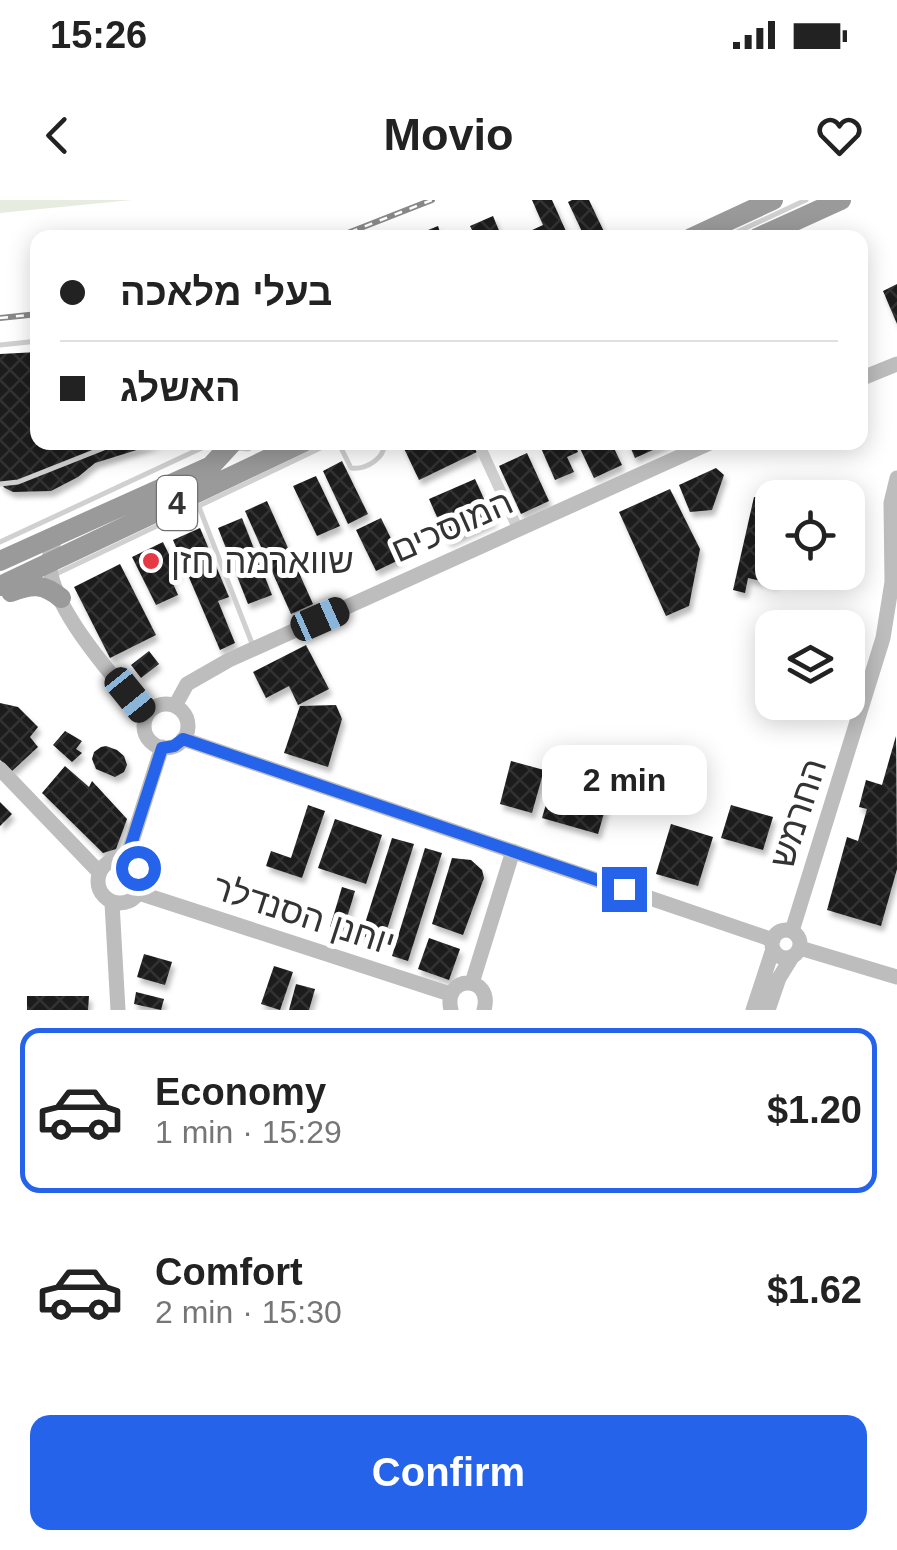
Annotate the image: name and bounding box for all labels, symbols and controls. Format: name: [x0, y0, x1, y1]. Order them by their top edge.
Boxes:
text: 15:26: [50, 14, 147, 56]
icon: back: [30, 108, 85, 163]
icon: heart: [812, 108, 867, 163]
text: Movio: [384, 109, 514, 160]
text: בעלי מלאכה: [120, 271, 332, 313]
text: האשלג: [120, 367, 241, 409]
road number: 4: [157, 476, 197, 530]
map controls: [755, 480, 865, 720]
button: locate: [755, 480, 865, 590]
street label: המוסכים: [385, 482, 518, 569]
place label: שווארמה חזן: [171, 541, 354, 580]
marker: שווארמה חזן: [140, 550, 162, 572]
car: [286, 593, 354, 645]
button: layers: [755, 610, 865, 720]
car: [99, 662, 161, 728]
callout: 2 min: [542, 744, 706, 814]
street label: החרמש: [762, 753, 833, 872]
text: 2 min: [583, 762, 666, 798]
route start: [116, 846, 161, 891]
street label: יוחנן הסנדלר: [208, 867, 400, 962]
route end: [602, 867, 647, 912]
icon: car: [35, 1066, 125, 1156]
text: Economy: [155, 1071, 326, 1113]
text: $1.20: [767, 1089, 862, 1131]
text: 1 min · 15:29: [155, 1114, 342, 1150]
icon: car: [35, 1246, 125, 1336]
text: Comfort: [155, 1251, 303, 1293]
text: $1.62: [767, 1269, 862, 1311]
text: 2 min · 15:30: [155, 1294, 342, 1330]
button: Confirm: [30, 1415, 867, 1530]

